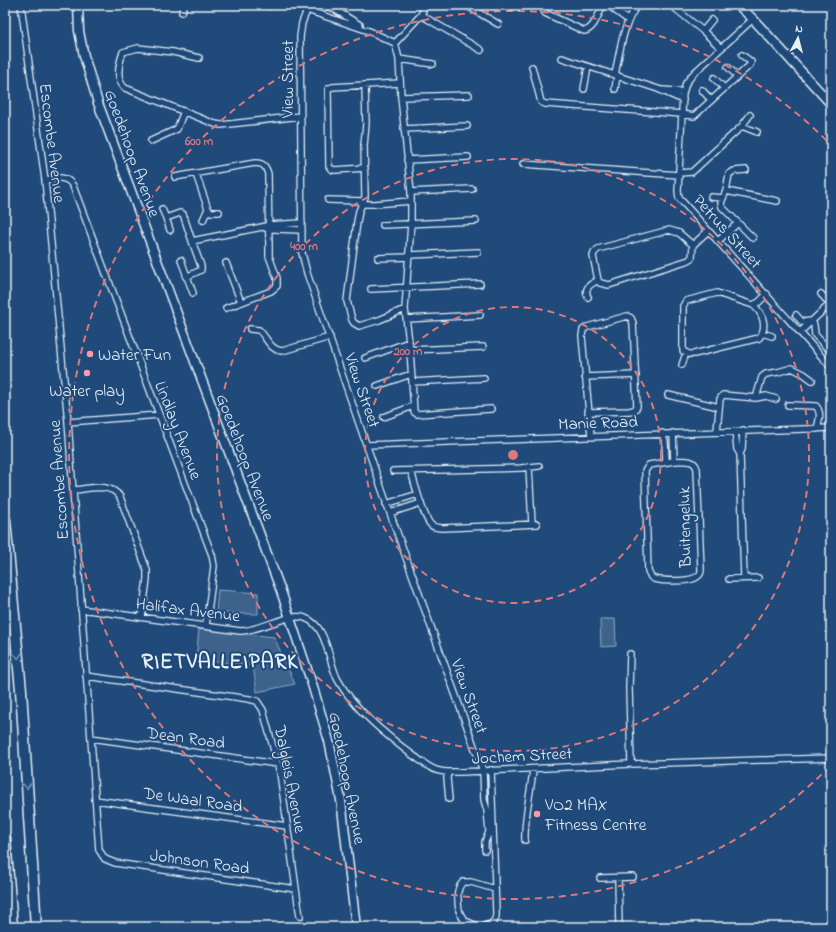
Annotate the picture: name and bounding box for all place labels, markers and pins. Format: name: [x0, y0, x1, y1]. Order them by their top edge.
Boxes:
place label: Water Fun: [98, 343, 171, 368]
marker: Water Fun: [85, 349, 95, 359]
marker: Water play: [82, 368, 92, 378]
place label: Water play: [49, 379, 125, 405]
centre of rings: [506, 448, 520, 462]
place label: VO2 MAX Fitness Centre: [544, 793, 647, 838]
marker: VO2 MAX Fitness Centre: [532, 809, 542, 819]

